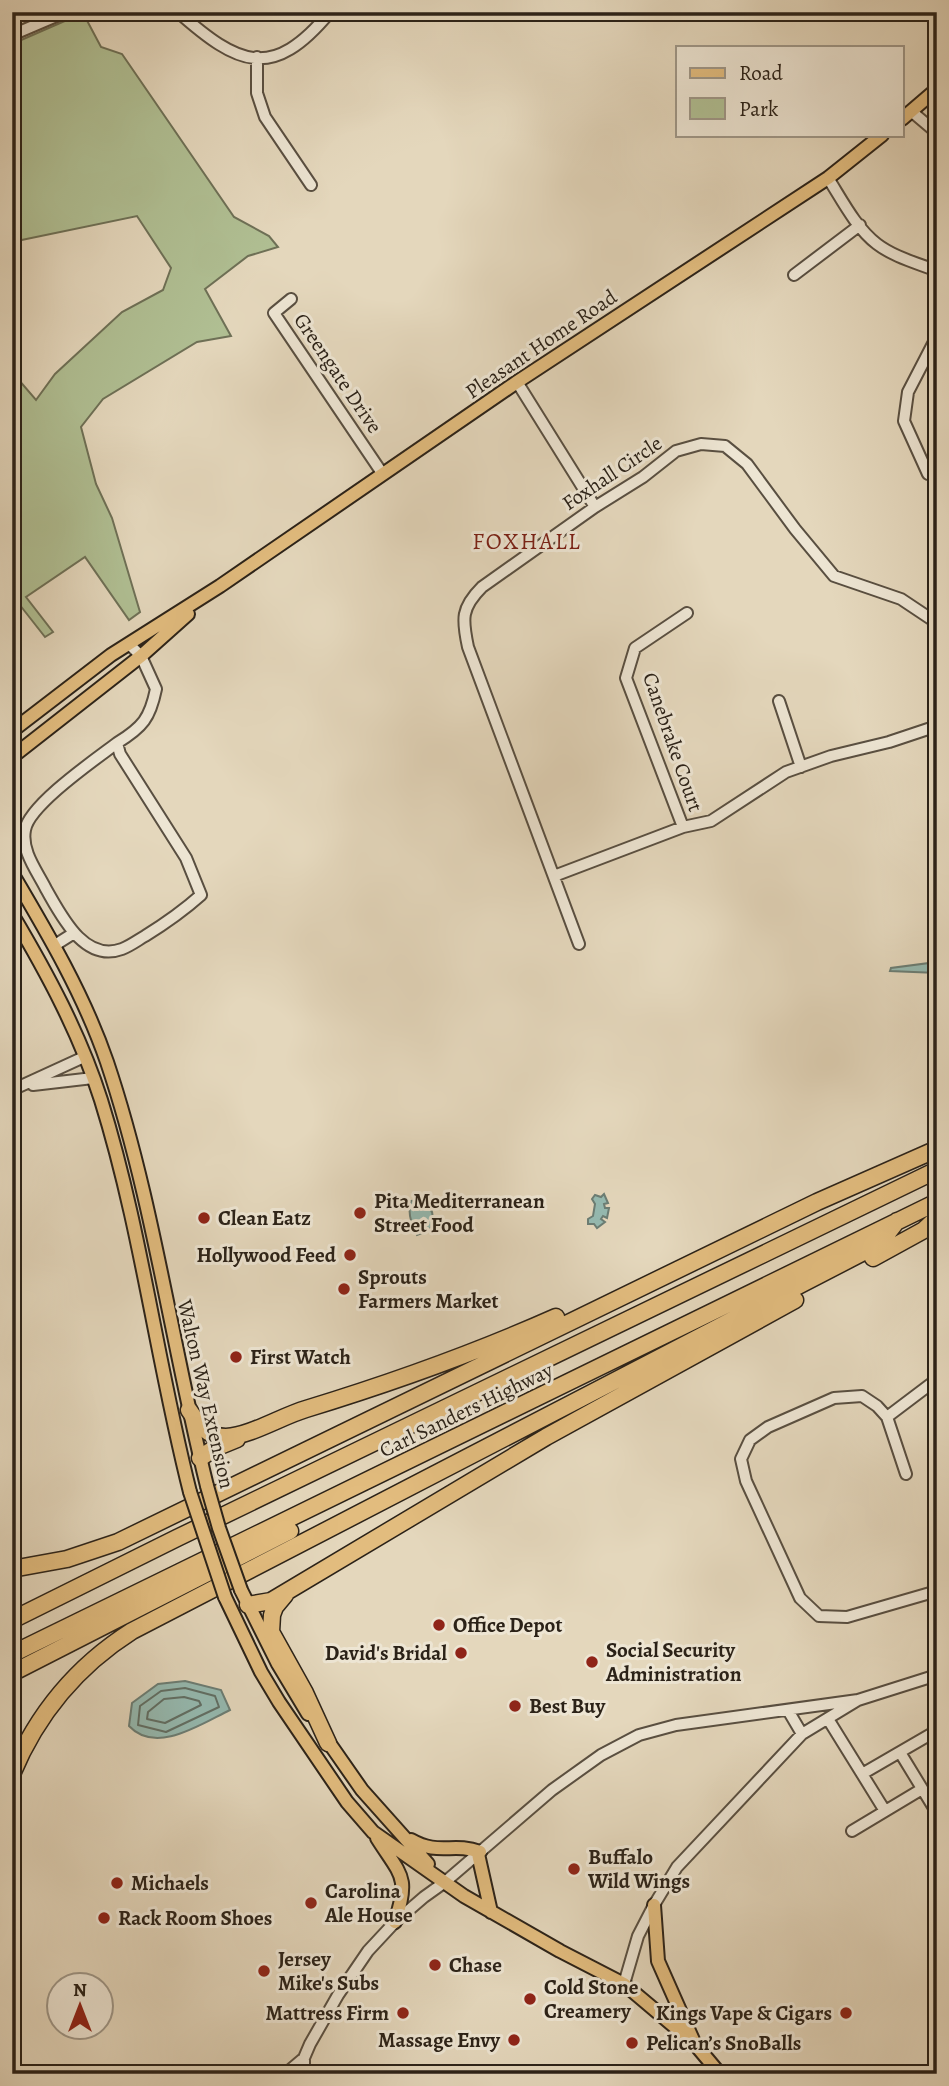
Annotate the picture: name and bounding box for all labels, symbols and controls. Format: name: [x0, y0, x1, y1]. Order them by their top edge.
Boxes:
legend: [676, 46, 904, 136]
text: Road: [739, 59, 783, 87]
text: Park: [739, 95, 779, 123]
street label: Pleasant Home Road: [460, 282, 623, 405]
street label: Greengate Drive: [287, 307, 389, 439]
street label: Foxhall Circle: [556, 429, 668, 517]
district label: FOXHALL: [472, 526, 582, 557]
street label: Canebrake Court: [636, 669, 710, 815]
place label: Pita Mediterranean Street Food: [374, 1187, 545, 1239]
place label: Clean Eatz: [218, 1204, 311, 1232]
marker: Pita Mediterranean Street Food: [352, 1205, 368, 1221]
marker: Clean Eatz: [196, 1210, 212, 1226]
place label: Hollywood Feed: [196, 1241, 337, 1269]
marker: Hollywood Feed: [342, 1247, 358, 1263]
place label: Sprouts Farmers Market: [358, 1263, 498, 1315]
marker: Sprouts Farmers Market: [336, 1281, 352, 1297]
street label: Walton Way Extension: [170, 1296, 241, 1491]
place label: First Watch: [250, 1343, 351, 1371]
marker: First Watch: [228, 1349, 244, 1365]
street label: Carl Sanders Highway: [375, 1356, 558, 1464]
place label: Office Depot: [453, 1611, 562, 1639]
marker: Office Depot: [431, 1617, 447, 1633]
place label: Social Security Administration: [605, 1636, 742, 1688]
place label: David's Bridal: [325, 1639, 447, 1667]
marker: David's Bridal: [453, 1645, 469, 1661]
marker: Social Security Administration: [584, 1654, 600, 1670]
place label: Best Buy: [529, 1692, 607, 1720]
marker: Best Buy: [507, 1698, 523, 1714]
place label: Buffalo Wild Wings: [587, 1843, 690, 1895]
marker: Buffalo Wild Wings: [566, 1861, 582, 1877]
place label: Michaels: [131, 1869, 209, 1897]
marker: Michaels: [109, 1875, 125, 1891]
place label: Carolina Ale House: [324, 1877, 413, 1929]
marker: Carolina Ale House: [303, 1895, 319, 1911]
place label: Rack Room Shoes: [118, 1904, 272, 1932]
marker: Rack Room Shoes: [96, 1910, 112, 1926]
place label: Jersey Mike's Subs: [278, 1945, 379, 1997]
place label: Chase: [449, 1951, 502, 1979]
marker: Chase: [427, 1957, 443, 1973]
marker: Jersey Mike's Subs: [256, 1963, 272, 1979]
north arrow: [46, 1970, 116, 2040]
place label: Cold Stone Creamery: [544, 1973, 639, 2025]
text: N: [73, 1977, 87, 2003]
marker: Cold Stone Creamery: [522, 1991, 538, 2007]
place label: Mattress Firm: [265, 1999, 389, 2027]
place label: Kings Vape & Cigars: [656, 1999, 832, 2027]
marker: Mattress Firm: [395, 2005, 411, 2021]
marker: Kings Vape & Cigars: [838, 2005, 854, 2021]
place label: Massage Envy: [378, 2026, 501, 2054]
place label: Pelican’s SnoBalls: [646, 2029, 801, 2057]
marker: Massage Envy: [506, 2032, 522, 2048]
marker: Pelican’s SnoBalls: [624, 2035, 640, 2051]

